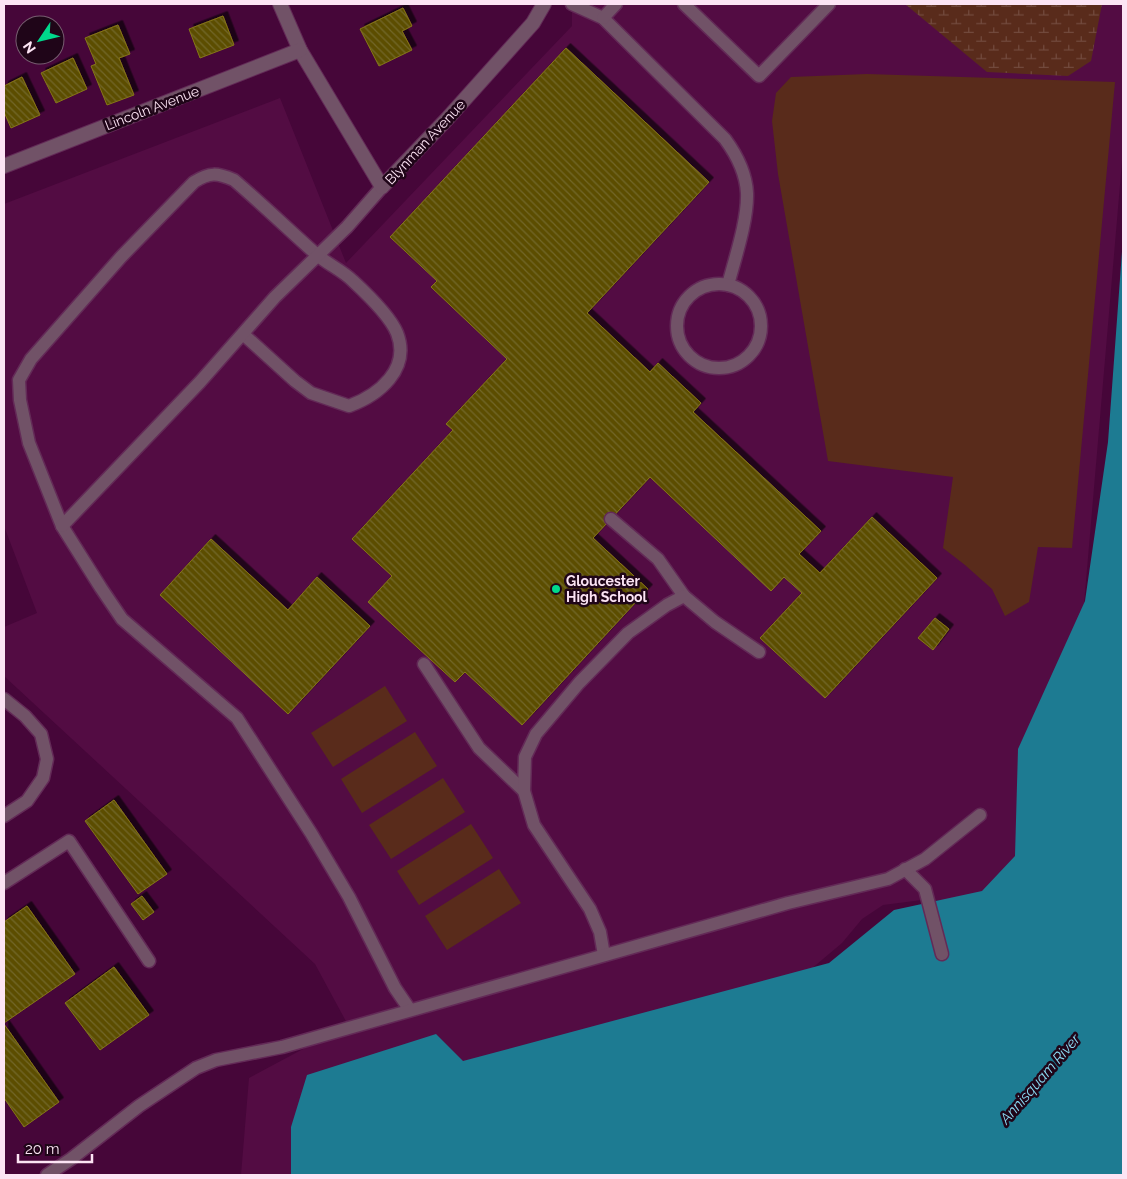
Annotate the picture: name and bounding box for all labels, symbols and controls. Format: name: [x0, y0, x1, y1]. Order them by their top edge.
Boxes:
north arrow: [15, 15, 65, 65]
text: N: [20, 38, 39, 56]
street label: Lincoln Avenue: [103, 83, 201, 133]
street label: Blynman Avenue: [382, 96, 468, 188]
place label: Gloucester High School: [566, 573, 648, 605]
marker: Gloucester High School: [550, 583, 562, 595]
water label: Annisquam River: [995, 1030, 1084, 1128]
scale bar: [18, 1132, 91, 1164]
text: 20 m: [25, 1140, 60, 1158]

